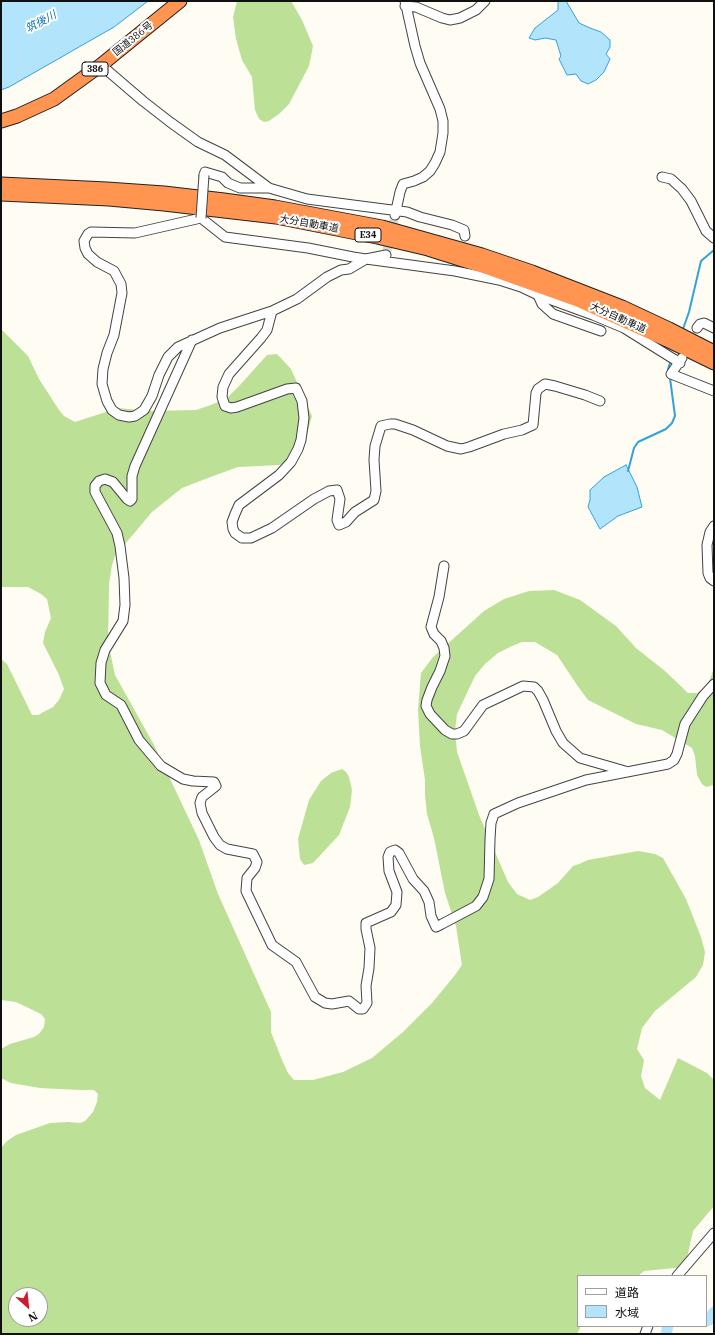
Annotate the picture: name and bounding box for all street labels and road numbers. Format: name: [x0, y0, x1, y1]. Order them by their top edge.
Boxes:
street label: 国道386号: [111, 19, 155, 59]
road number: 386: [82, 62, 108, 76]
street label: 大分自動車道: [278, 213, 340, 235]
road number: E34: [355, 228, 381, 242]
street label: 大分自動車道: [588, 300, 648, 336]

